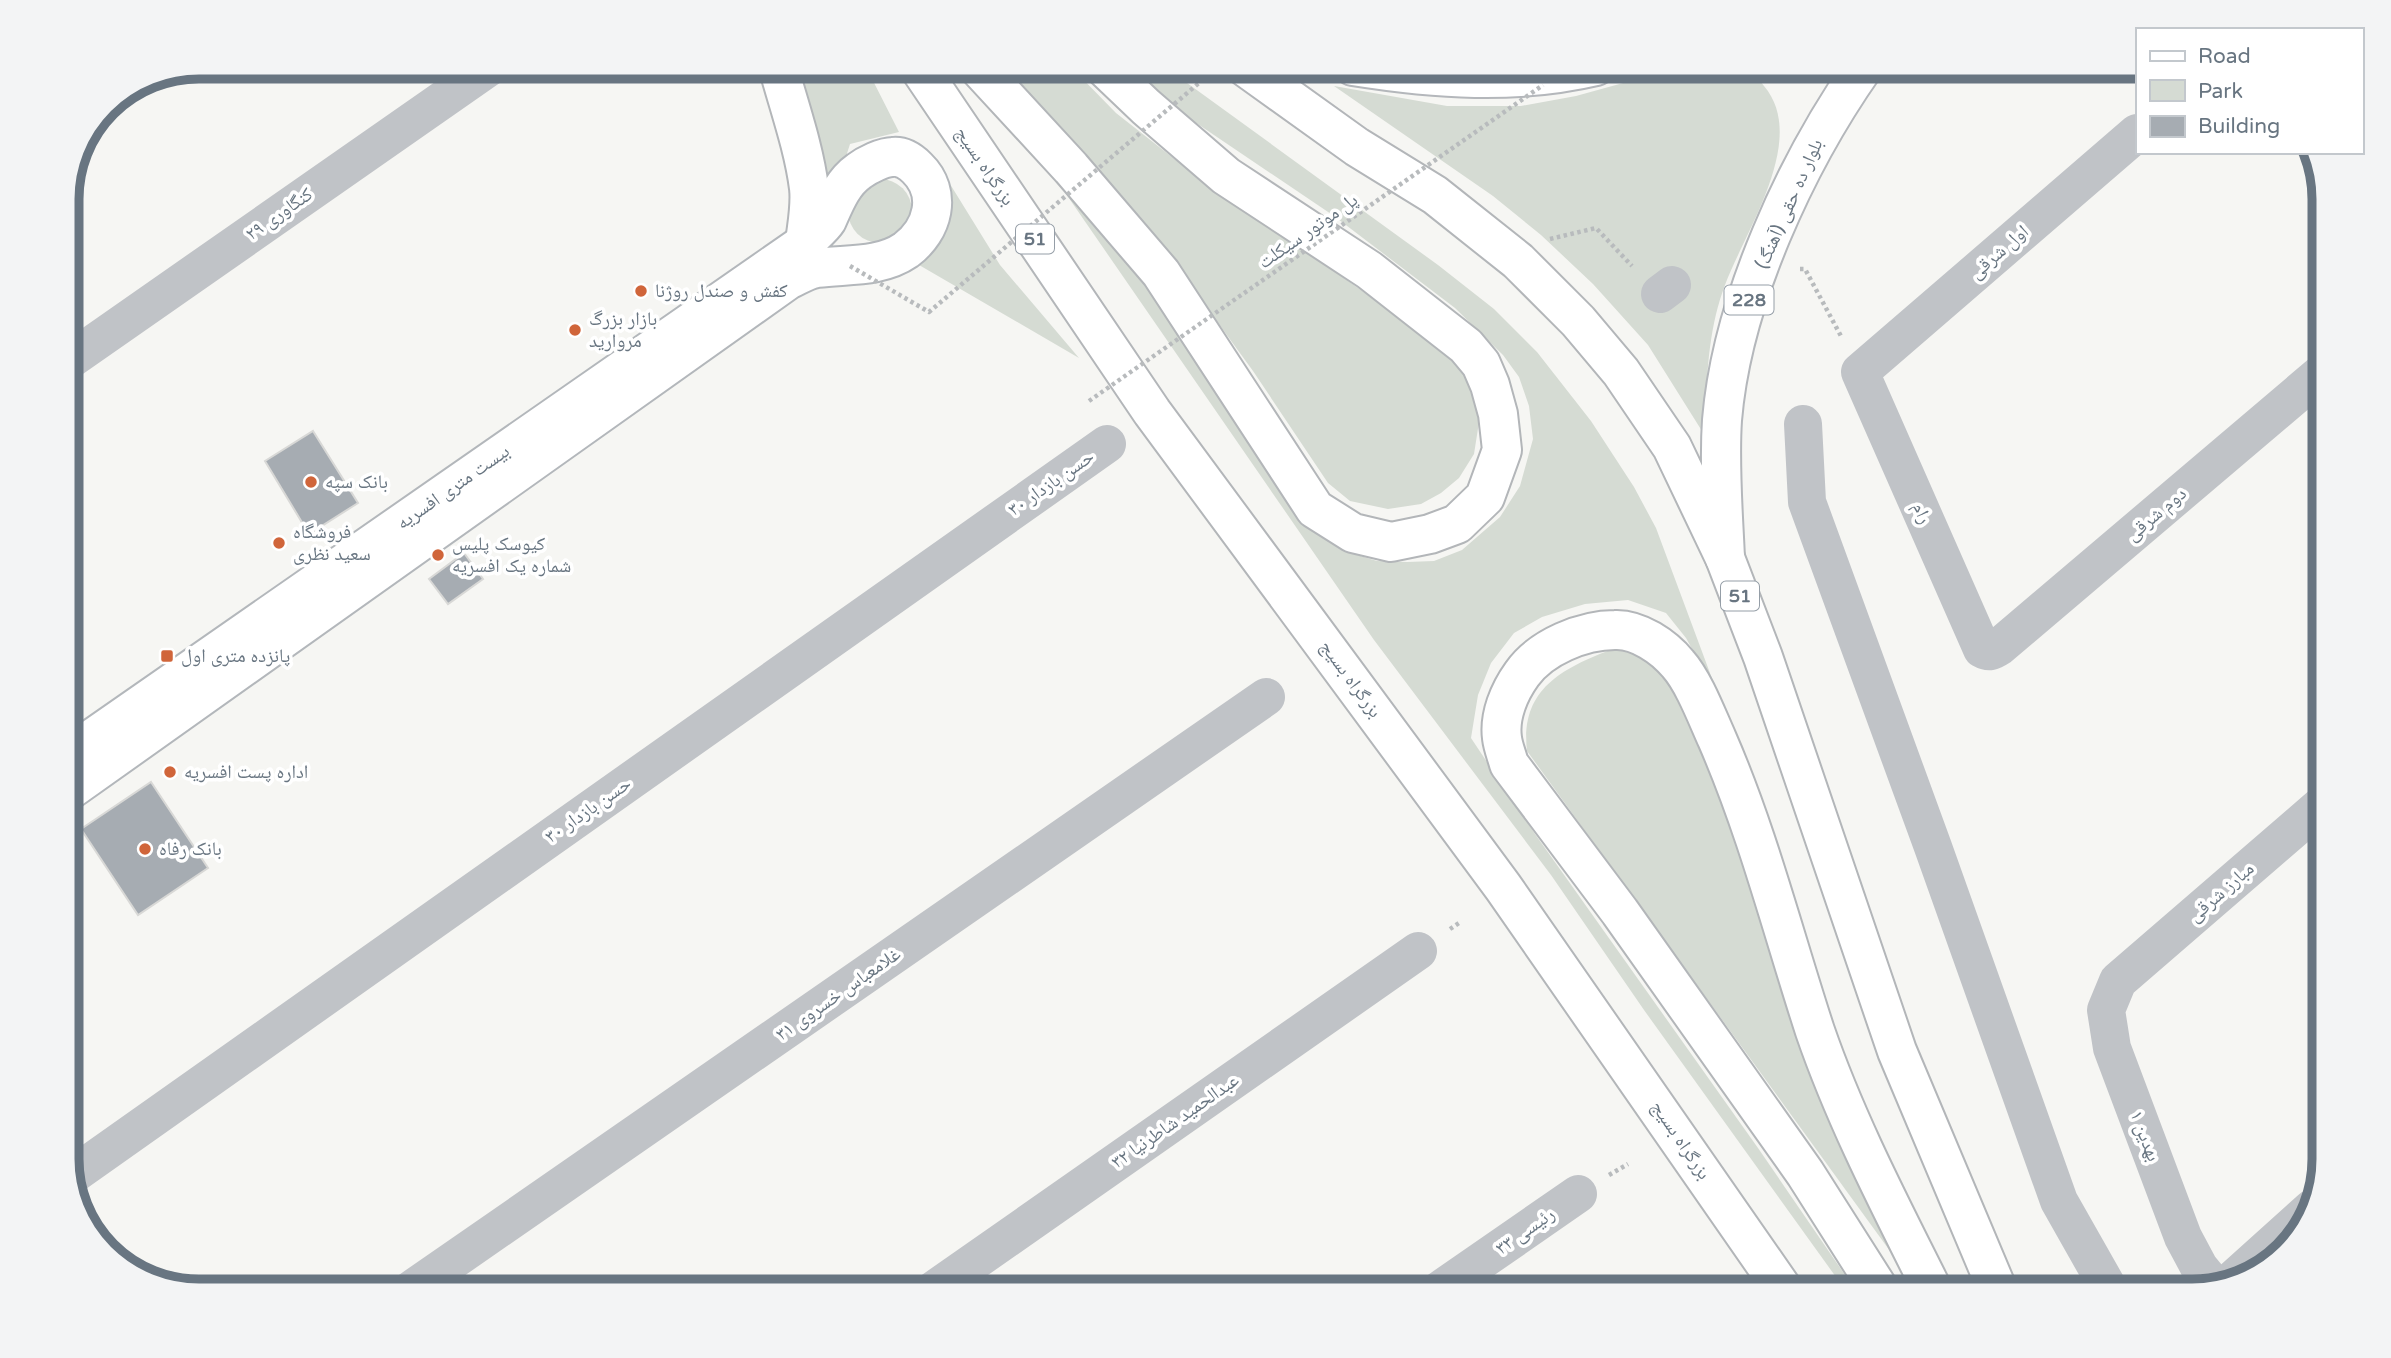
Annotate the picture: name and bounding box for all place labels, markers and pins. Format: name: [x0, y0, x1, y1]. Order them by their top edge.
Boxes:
place label: کفش و صندل روژنا: [655, 280, 788, 302]
marker: کفش و صندل روژنا: [633, 283, 649, 299]
place label: بازار بزرگ مروارید: [589, 308, 657, 352]
marker: بازار بزرگ مروارید: [567, 322, 583, 338]
place label: بانک سپه: [325, 471, 388, 493]
marker: بانک سپه: [303, 474, 319, 490]
place label: فروشگاه سعید نظری: [293, 521, 371, 565]
place label: کیوسک پلیس شماره یک افسریه: [452, 533, 571, 577]
marker: فروشگاه سعید نظری: [271, 535, 287, 551]
marker: کیوسک پلیس شماره یک افسریه: [430, 547, 446, 563]
place label: پانزده متری اول: [181, 645, 290, 667]
marker: پانزده متری اول: [159, 648, 175, 664]
place label: اداره پست افسریه: [184, 761, 308, 783]
marker: اداره پست افسریه: [162, 764, 178, 780]
place label: بانک رفاه: [159, 838, 222, 860]
marker: بانک رفاه: [137, 841, 153, 857]

